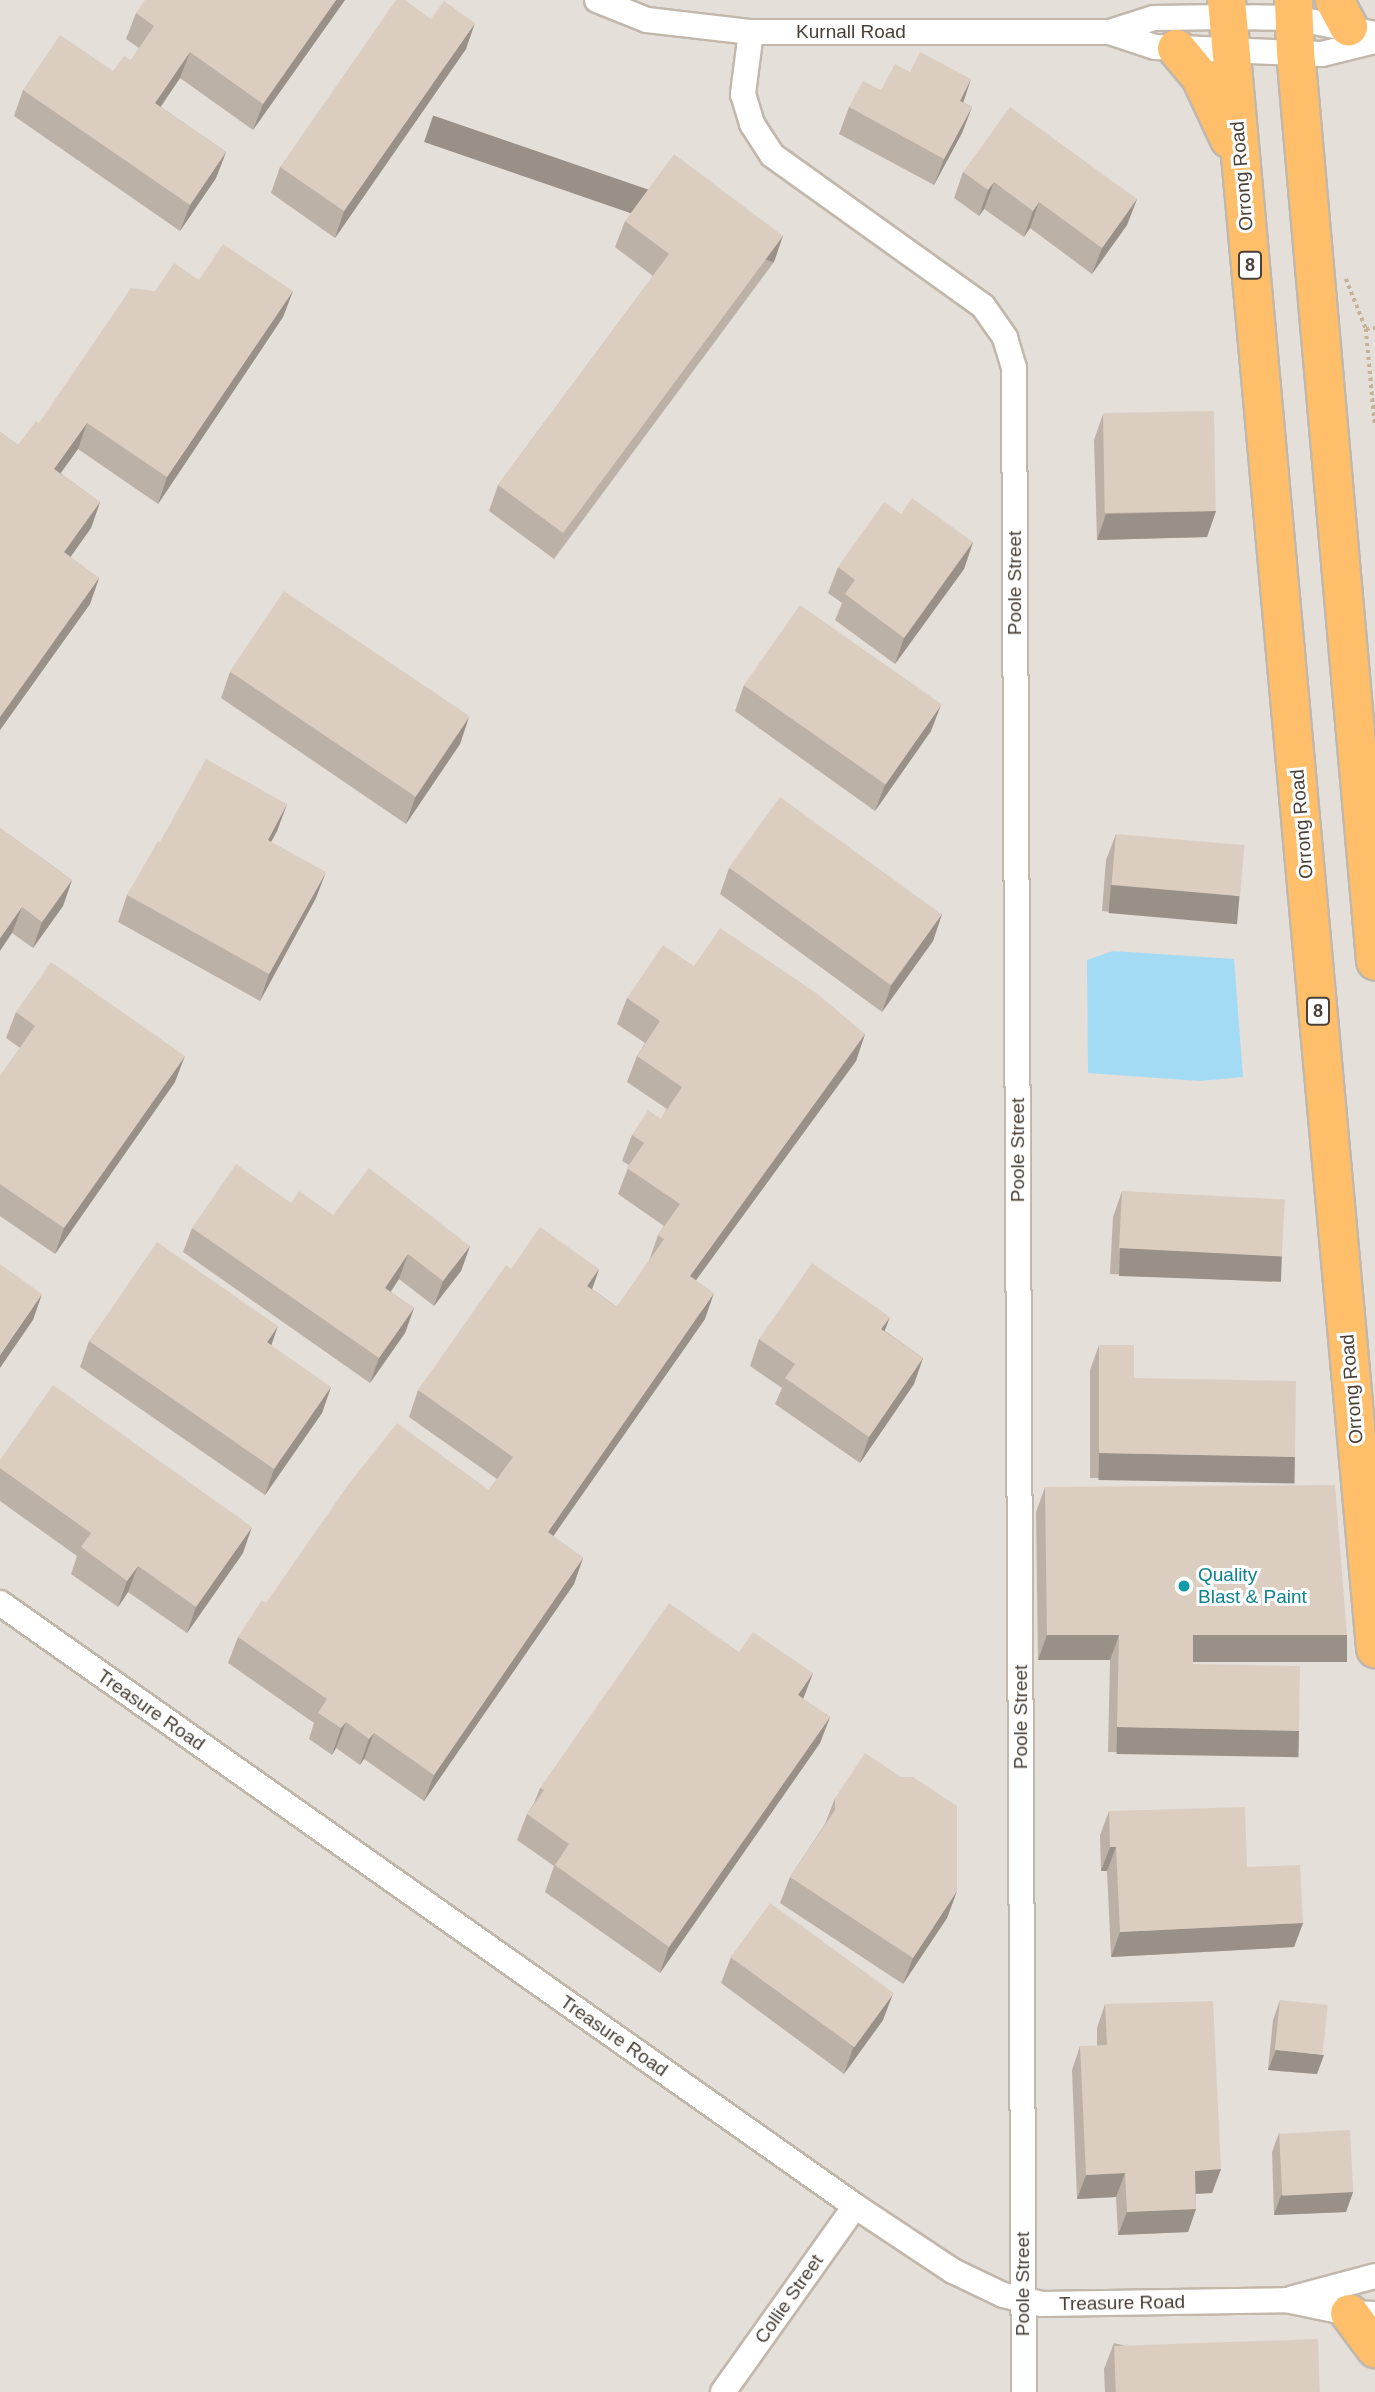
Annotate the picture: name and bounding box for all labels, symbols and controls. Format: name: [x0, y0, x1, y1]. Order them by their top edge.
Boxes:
street label: Kurnall Road: [796, 21, 906, 43]
street label: Orrong Road: [1226, 120, 1258, 232]
road number: 8: [1238, 250, 1262, 279]
street label: Poole Street: [1004, 531, 1026, 635]
street label: Orrong Road: [1286, 768, 1318, 880]
road number: 8: [1306, 996, 1330, 1026]
street label: Poole Street: [1007, 1098, 1029, 1202]
street label: Orrong Road: [1336, 1333, 1368, 1445]
place label: Quality Blast & Paint: [1198, 1564, 1307, 1608]
marker: Quality Blast & Paint: [1176, 1578, 1192, 1594]
street label: Treasure Road: [93, 1665, 209, 1755]
street label: Poole Street: [1010, 1665, 1032, 1769]
street label: Treasure Road: [556, 1991, 672, 2081]
street label: Poole Street: [1012, 2232, 1034, 2336]
street label: Collie Street: [750, 2250, 828, 2348]
street label: Treasure Road: [1059, 2291, 1185, 2315]

